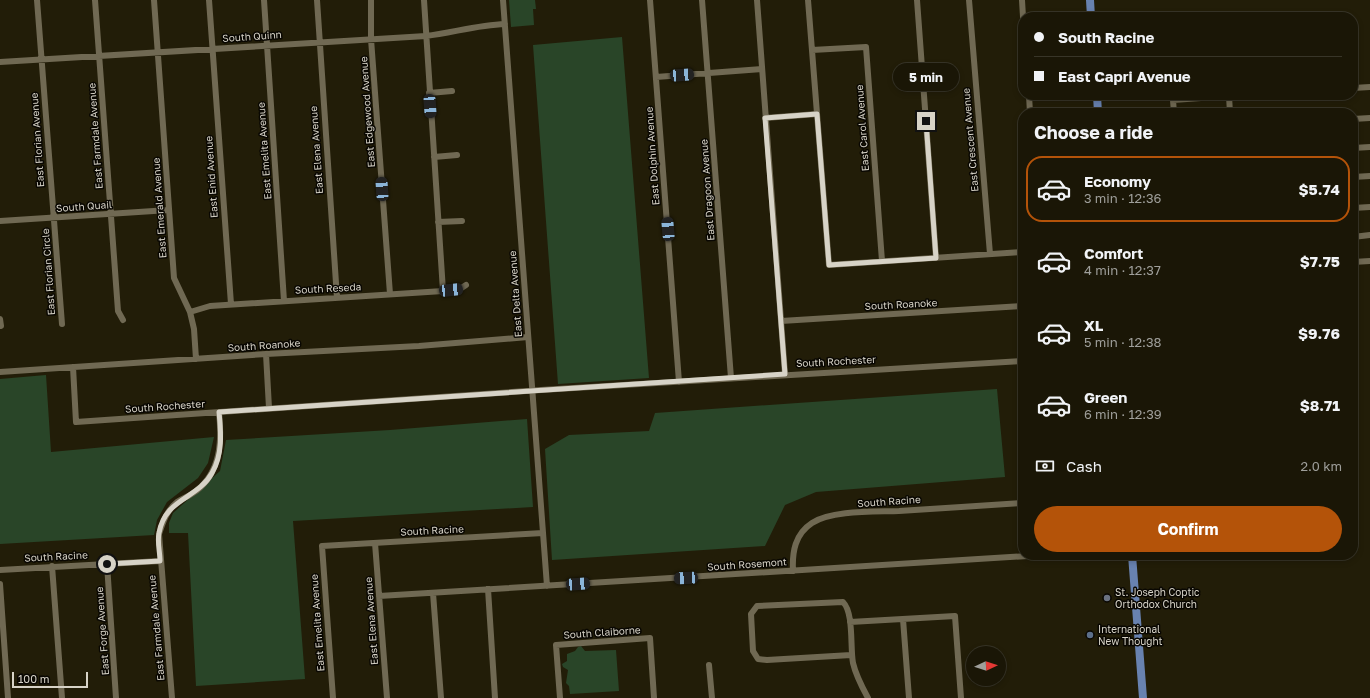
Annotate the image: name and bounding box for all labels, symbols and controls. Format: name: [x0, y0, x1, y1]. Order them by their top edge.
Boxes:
street label: South Quinn: [222, 28, 282, 44]
text: South Racine: [1058, 28, 1154, 46]
street label: East Edgewood Avenue: [357, 56, 377, 168]
callout: 5 min: [893, 63, 959, 91]
text: East Capri Avenue: [1058, 67, 1191, 85]
car: [670, 68, 694, 82]
text: 5 min: [909, 69, 943, 85]
street label: East Farmdale Avenue: [85, 82, 105, 189]
street label: East Carol Avenue: [853, 84, 871, 172]
street label: East Crescent Avenue: [959, 87, 981, 192]
street label: East Florian Avenue: [28, 92, 46, 188]
car: [423, 94, 437, 118]
street label: East Emelita Avenue: [255, 102, 273, 200]
street label: East Elena Avenue: [307, 105, 325, 194]
street label: East Dolphin Avenue: [643, 106, 661, 206]
route end: [917, 112, 935, 130]
text: Choose a ride: [1034, 121, 1153, 143]
street label: East Enid Avenue: [202, 135, 220, 218]
street label: East Dragoon Avenue: [697, 139, 717, 241]
street label: East Emerald Avenue: [149, 157, 168, 259]
icon: car: [1036, 171, 1072, 207]
text: Economy: [1084, 172, 1151, 190]
car: [375, 177, 389, 201]
text: $5.74: [1298, 180, 1340, 198]
text: 3 min · 12:36: [1084, 190, 1161, 206]
street label: South Quail: [56, 198, 112, 214]
car: [661, 217, 675, 241]
street label: East Florian Circle: [39, 228, 57, 316]
icon: car: [1036, 243, 1072, 279]
text: Comfort: [1084, 244, 1143, 262]
street label: East Delta Avenue: [506, 250, 524, 338]
text: $7.75: [1300, 252, 1340, 270]
text: 4 min · 12:37: [1084, 262, 1161, 278]
street label: South Reseda: [294, 280, 362, 296]
car: [438, 283, 464, 297]
street label: South Roanoke: [864, 296, 938, 312]
icon: car: [1036, 315, 1072, 351]
text: XL: [1084, 316, 1103, 334]
text: $9.76: [1298, 324, 1340, 342]
text: 5 min · 12:38: [1084, 334, 1161, 350]
street label: South Roanoke: [227, 336, 301, 354]
street label: South Rochester: [796, 353, 876, 369]
icon: car: [1036, 387, 1072, 423]
text: Green: [1084, 388, 1127, 406]
text: $8.71: [1300, 396, 1340, 414]
street label: South Rochester: [125, 397, 206, 415]
text: 6 min · 12:39: [1084, 406, 1162, 422]
icon: cash: [1034, 455, 1056, 477]
text: Cash: [1066, 457, 1102, 475]
text: 2.0 km: [1300, 458, 1342, 474]
street label: South Racine: [857, 493, 921, 509]
button: Confirm: [1034, 506, 1342, 552]
street label: South Racine: [400, 522, 464, 538]
street label: South Racine: [24, 548, 88, 564]
route start: [98, 555, 116, 573]
street label: South Rosemont: [707, 555, 787, 573]
car: [674, 571, 698, 585]
street label: East Farmdale Avenue: [145, 574, 167, 681]
street label: East Emelita Avenue: [308, 574, 326, 672]
street label: East Elena Avenue: [362, 576, 380, 665]
car: [566, 577, 590, 591]
street label: East Forge Avenue: [93, 586, 111, 676]
place label: St. Joseph Coptic Orthodox Church: [1115, 586, 1200, 610]
marker: St. Joseph Coptic Orthodox Church: [1102, 593, 1112, 603]
street label: South Claiborne: [563, 623, 641, 641]
place label: International New Thought: [1098, 623, 1163, 647]
marker: International New Thought: [1085, 630, 1095, 640]
north arrow: [966, 646, 1006, 686]
map controls: [966, 646, 1006, 686]
scale bar: [12, 670, 88, 689]
text: 100 m: [18, 672, 49, 685]

